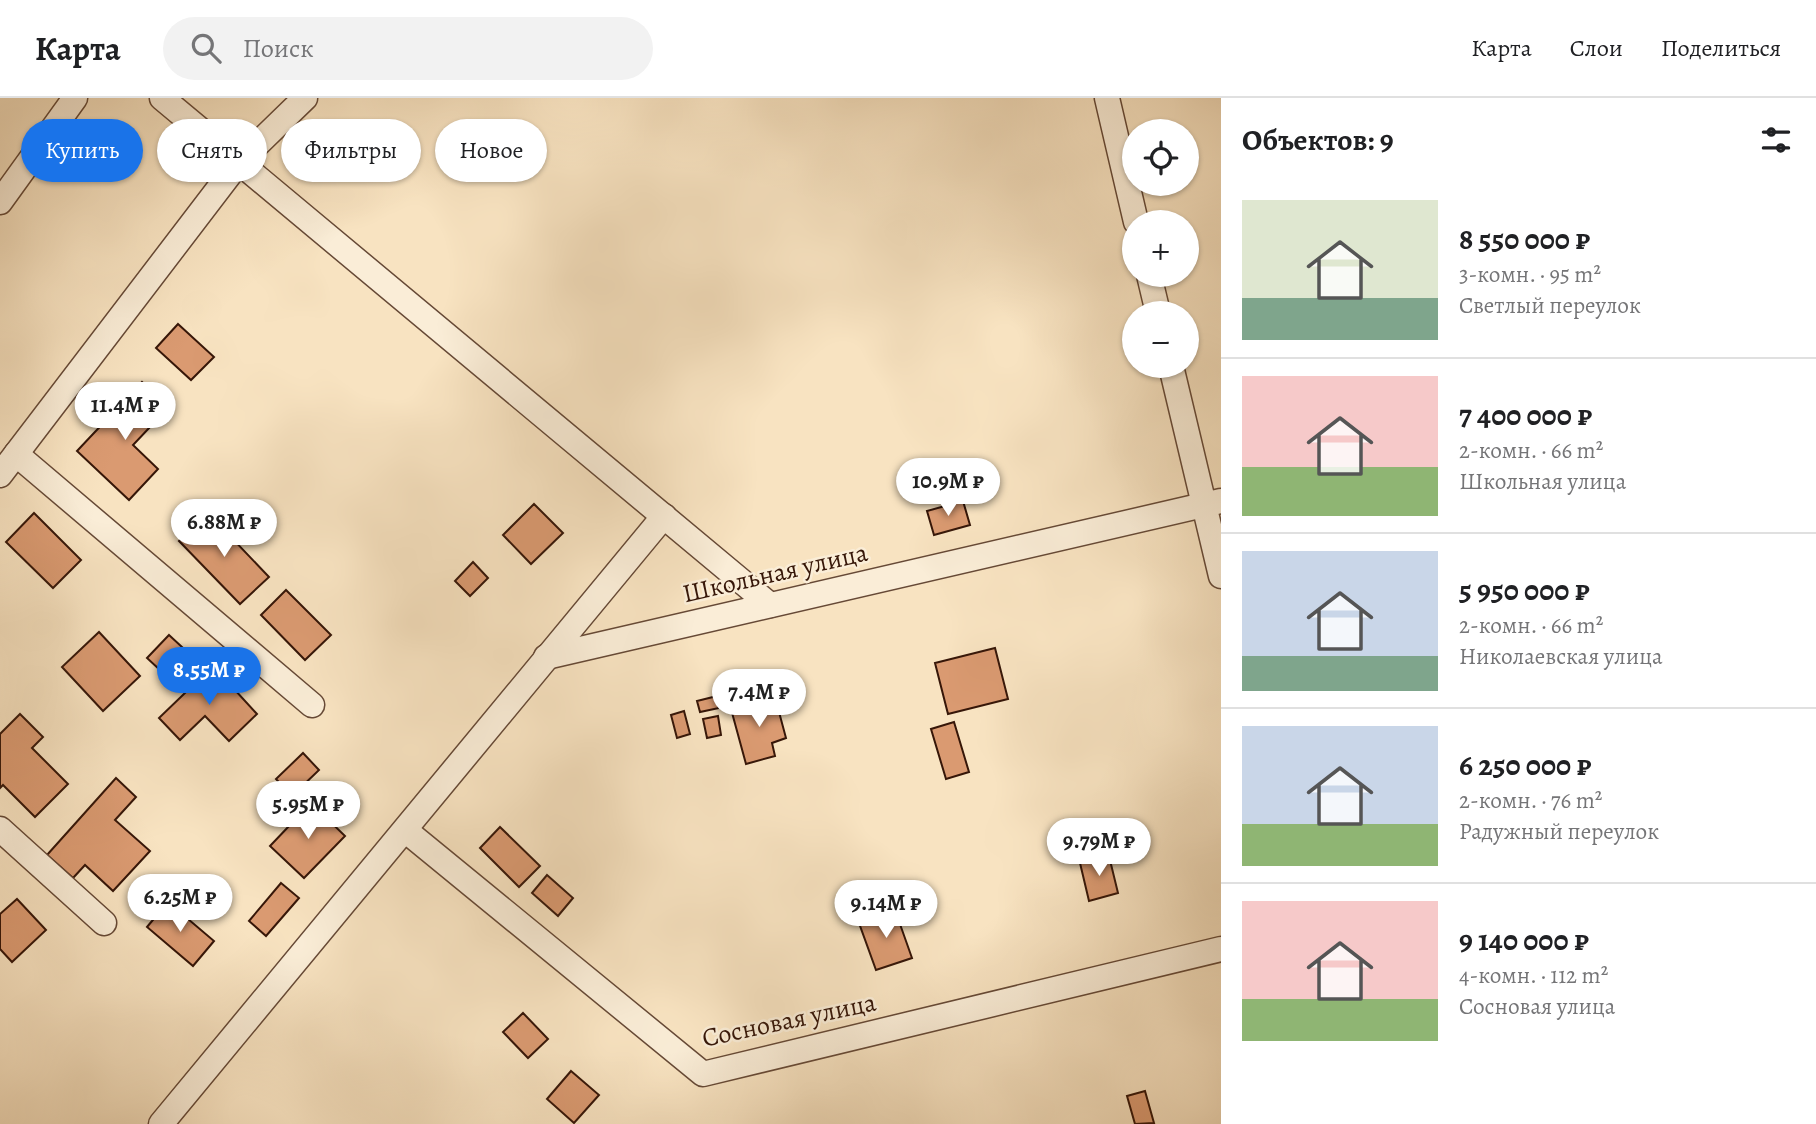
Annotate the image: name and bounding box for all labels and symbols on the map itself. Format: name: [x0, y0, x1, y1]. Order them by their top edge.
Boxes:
pin: 11.4M ₽: [60, 382, 190, 442]
pin: 10.9M ₽: [883, 458, 1013, 518]
pin: 6.88M ₽: [159, 500, 289, 559]
street label: Школьная улица: [679, 535, 871, 611]
pin: 8.55M ₽: [144, 648, 274, 707]
pin: 7.4M ₽: [702, 670, 816, 729]
pin: 5.95M ₽: [243, 782, 373, 841]
pin: 9.79M ₽: [1034, 818, 1164, 878]
pin: 6.25M ₽: [115, 874, 245, 934]
pin: 9.14M ₽: [821, 880, 951, 940]
street label: Сосновая улица: [699, 984, 879, 1056]

